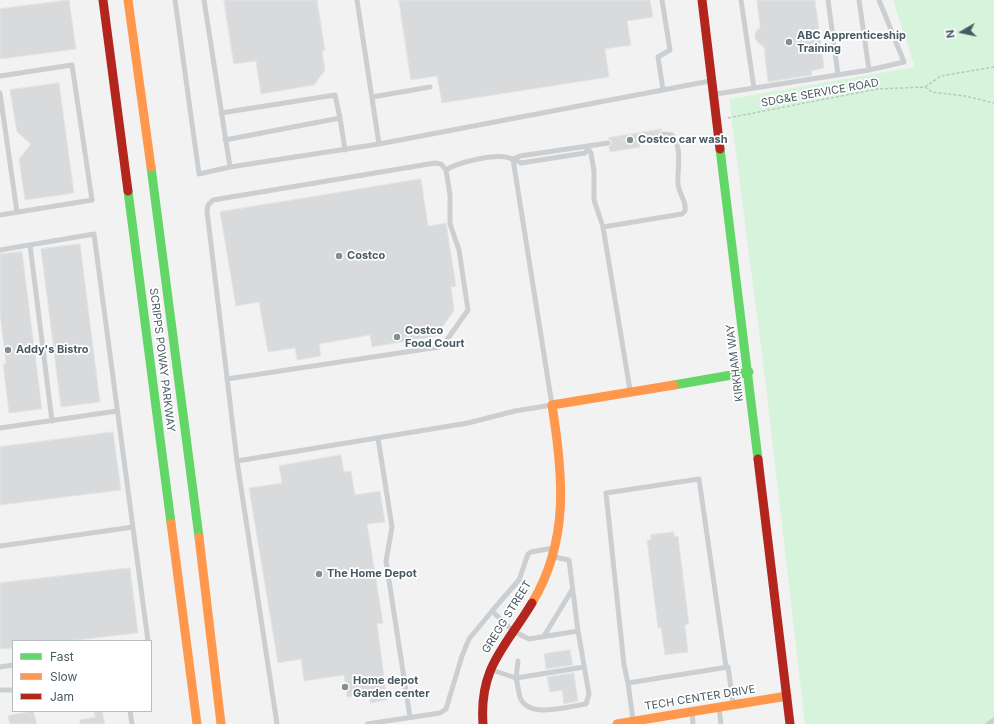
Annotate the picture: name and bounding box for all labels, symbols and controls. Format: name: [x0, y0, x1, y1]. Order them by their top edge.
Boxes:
north arrow: [942, 12, 982, 52]
place label: ABC Apprenticeship Training: [797, 29, 906, 55]
text: N: [943, 29, 958, 39]
marker: ABC Apprenticeship Training: [784, 37, 794, 47]
street label: SDG&E SERVICE ROAD: [760, 76, 880, 110]
place label: Costco car wash: [638, 133, 728, 147]
marker: Costco car wash: [625, 135, 635, 145]
place label: Costco: [347, 249, 385, 263]
marker: Costco: [334, 251, 344, 261]
street label: SCRIPPS POWAY PARKWAY: [147, 287, 177, 433]
street label: KIRKHAM WAY: [724, 323, 746, 403]
place label: Costco Food Court: [405, 324, 465, 350]
marker: Costco Food Court: [392, 332, 402, 342]
place label: Addy's Bistro: [16, 343, 88, 357]
marker: Addy's Bistro: [3, 345, 13, 355]
place label: The Home Depot: [327, 567, 417, 581]
marker: The Home Depot: [314, 569, 324, 579]
street label: GREGG STREET: [479, 578, 535, 656]
legend: [12, 640, 152, 712]
text: Fast: [50, 649, 74, 664]
text: Slow: [50, 669, 77, 684]
place label: Home depot Garden center: [353, 674, 430, 700]
marker: Home depot Garden center: [340, 682, 350, 692]
street label: TECH CENTER DRIVE: [644, 683, 756, 713]
text: Jam: [50, 689, 74, 704]

